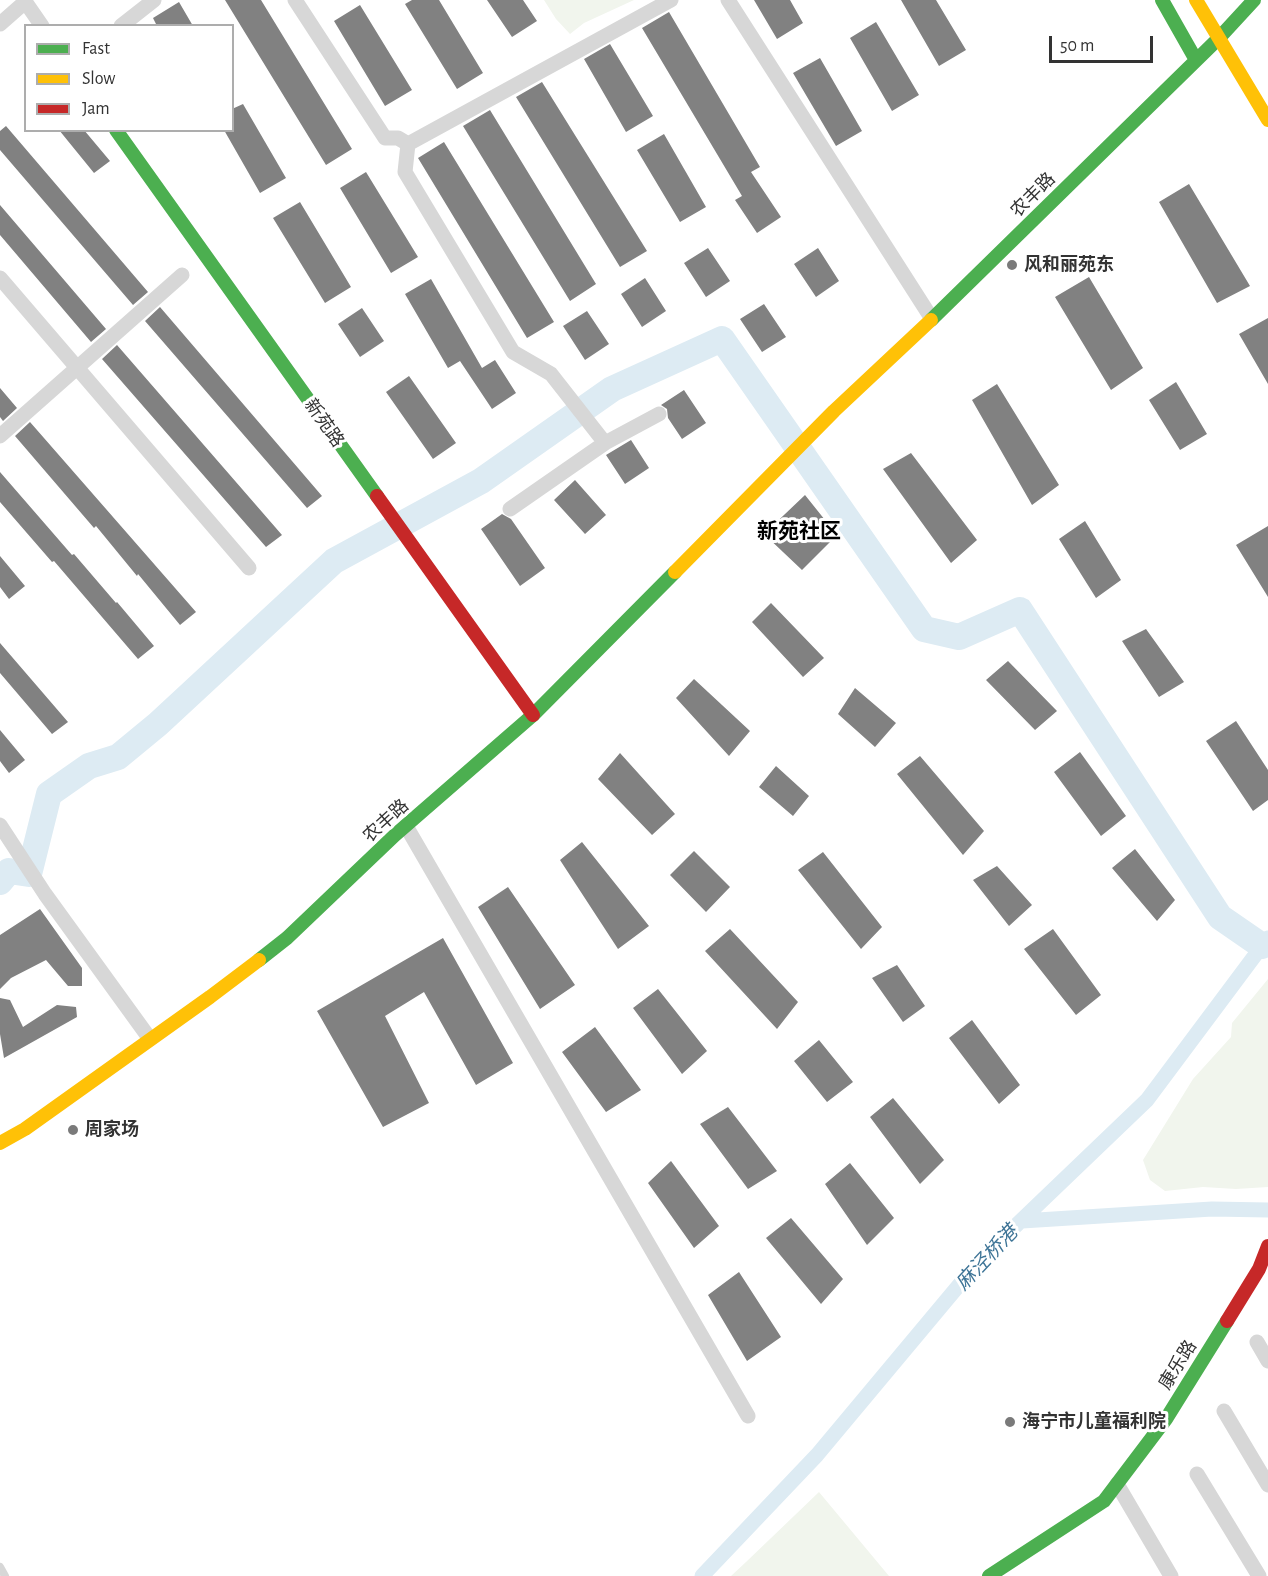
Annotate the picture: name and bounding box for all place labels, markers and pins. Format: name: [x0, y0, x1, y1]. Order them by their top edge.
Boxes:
place label: 风和丽苑东: [1024, 254, 1114, 276]
marker: 风和丽苑东: [1005, 258, 1019, 272]
place label: 周家场: [85, 1119, 139, 1141]
marker: 周家场: [66, 1123, 80, 1137]
place label: 海宁市儿童福利院: [1022, 1411, 1166, 1433]
marker: 海宁市儿童福利院: [1003, 1415, 1017, 1429]

